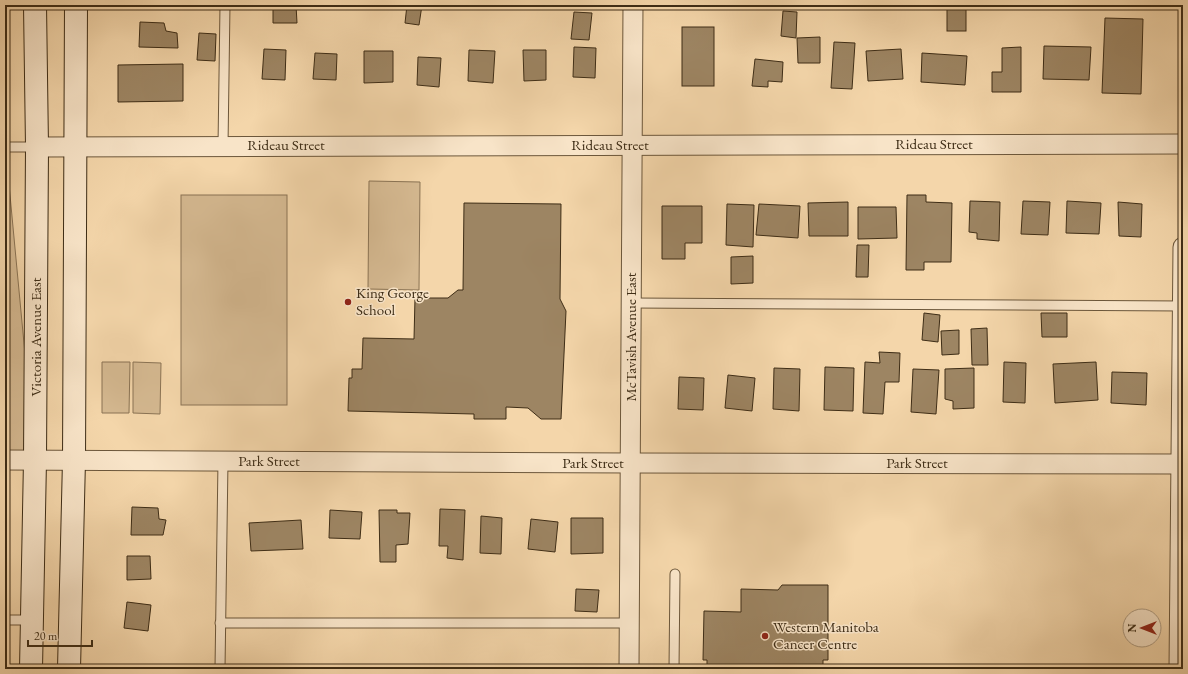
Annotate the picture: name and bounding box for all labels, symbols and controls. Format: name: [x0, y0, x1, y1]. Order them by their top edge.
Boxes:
street label: Rideau Street: [895, 134, 973, 153]
street label: Rideau Street: [247, 135, 325, 154]
street label: Rideau Street: [571, 135, 649, 154]
street label: McTavish Avenue East: [621, 272, 640, 401]
street label: Victoria Avenue East: [26, 277, 45, 397]
place label: King George School: [356, 283, 429, 319]
marker: King George School: [343, 297, 353, 307]
street label: Park Street: [238, 451, 300, 470]
street label: Park Street: [562, 453, 624, 472]
street label: Park Street: [886, 453, 948, 472]
north arrow: [1122, 608, 1162, 648]
place label: Western Manitoba Cancer Centre: [773, 617, 879, 653]
scale bar: [28, 622, 92, 648]
text: N: [1125, 623, 1139, 632]
text: 20 m: [34, 628, 58, 644]
marker: Western Manitoba Cancer Centre: [760, 631, 770, 641]

